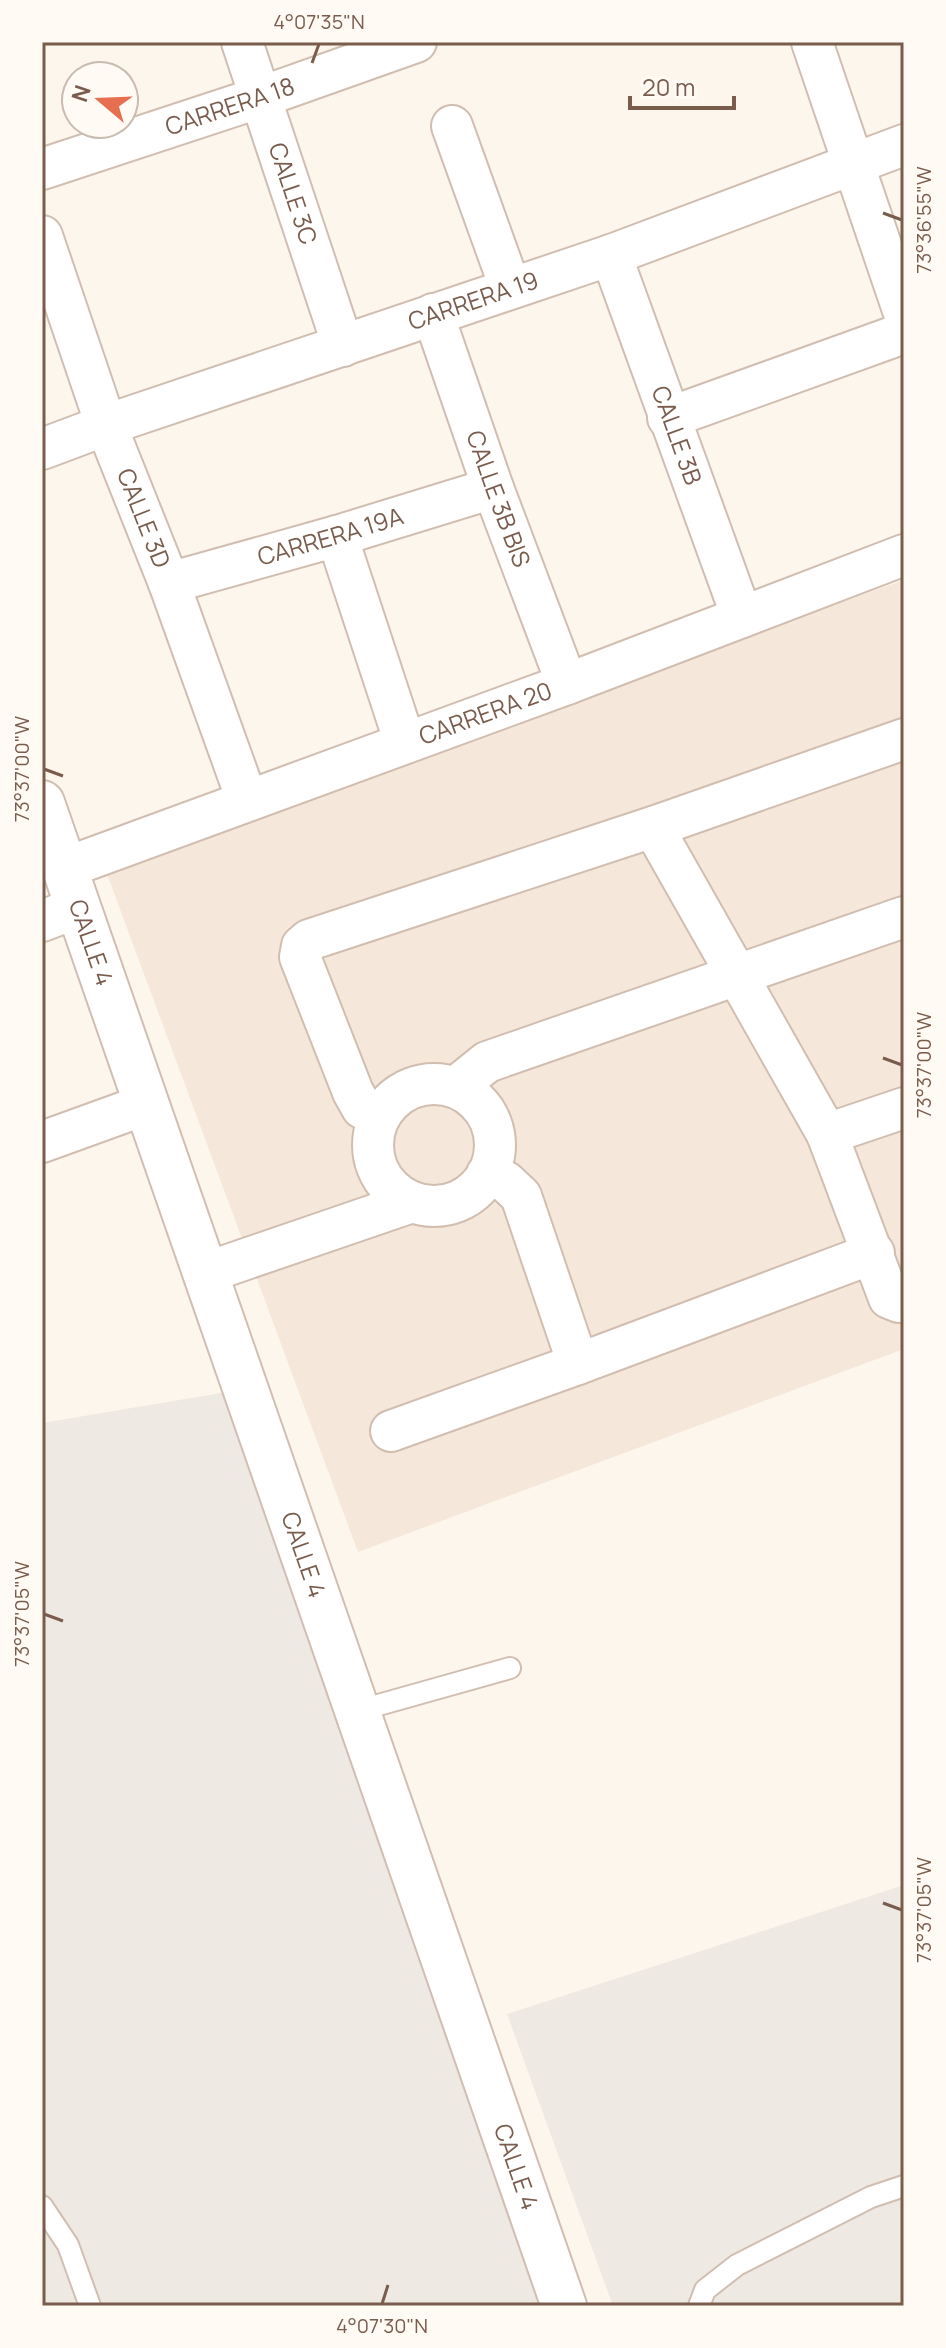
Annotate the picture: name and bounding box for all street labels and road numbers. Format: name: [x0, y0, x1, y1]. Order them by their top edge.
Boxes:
street label: CARRERA 18: [161, 68, 299, 142]
street label: CALLE 3C: [262, 138, 326, 249]
street label: CARRERA 19: [404, 263, 542, 337]
street label: CALLE 3B: [645, 381, 711, 489]
street label: CALLE 3B BIS: [459, 426, 539, 571]
street label: CALLE 3D: [110, 463, 179, 572]
street label: CARRERA 19A: [253, 499, 407, 572]
street label: CARRERA 20: [414, 673, 556, 752]
street label: CALLE 4: [62, 895, 122, 990]
street label: CALLE 4: [274, 1507, 335, 1602]
street label: CALLE 4: [487, 2119, 547, 2214]

